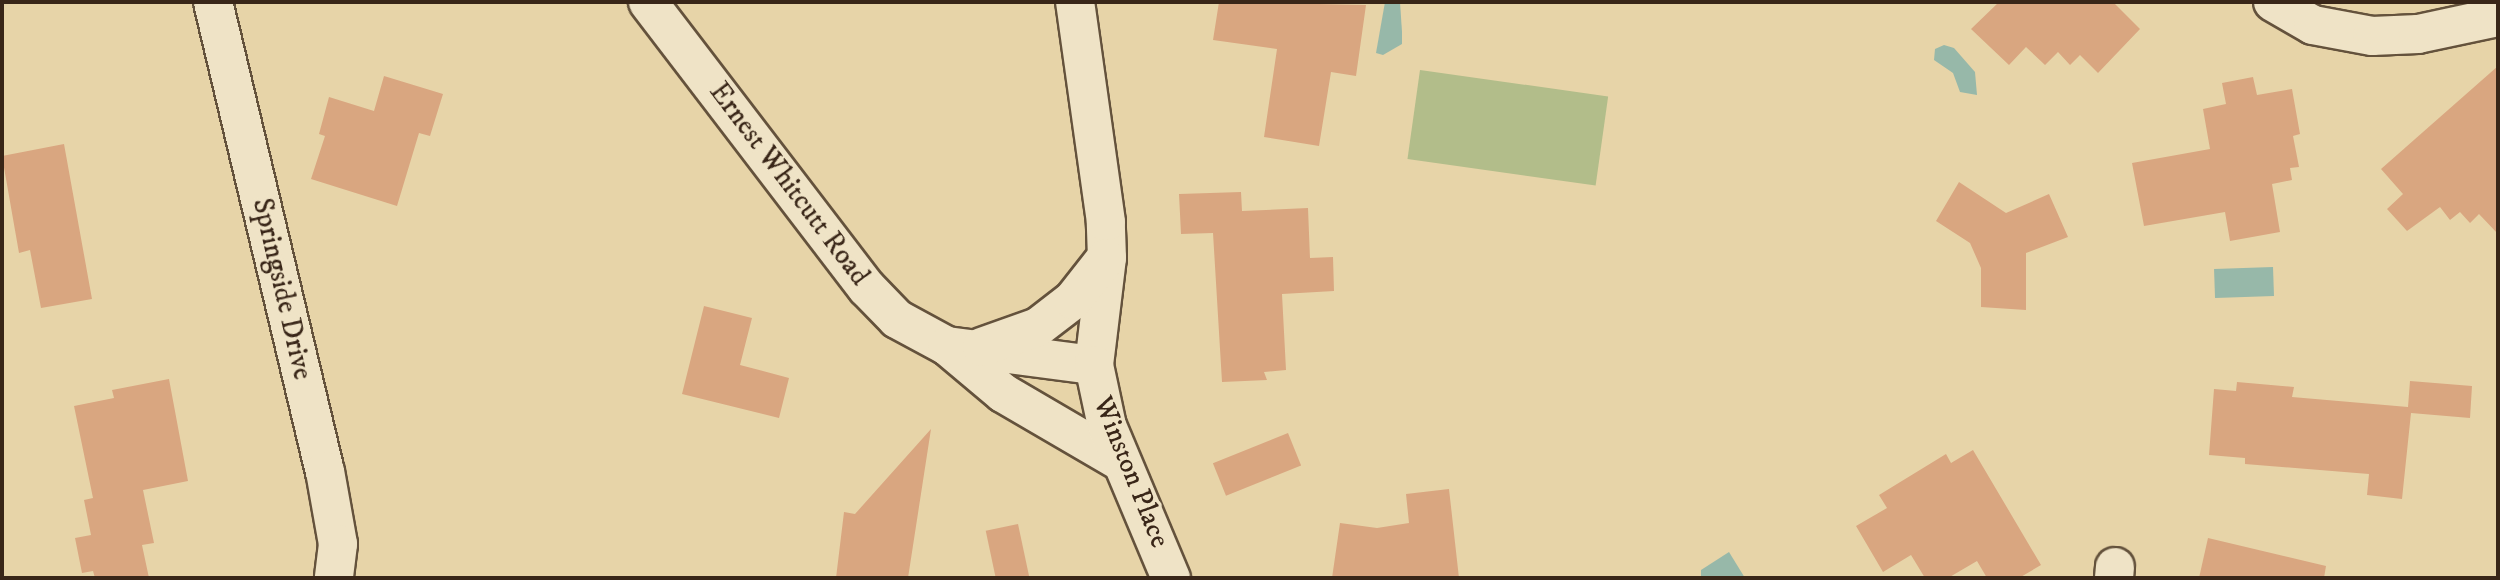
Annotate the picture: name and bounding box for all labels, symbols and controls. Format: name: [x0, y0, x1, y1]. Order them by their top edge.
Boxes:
street label: Ernest Whitcutt Road: [702, 76, 876, 292]
street label: Springside Drive: [245, 195, 319, 383]
street label: Winston Place: [1085, 391, 1177, 553]

